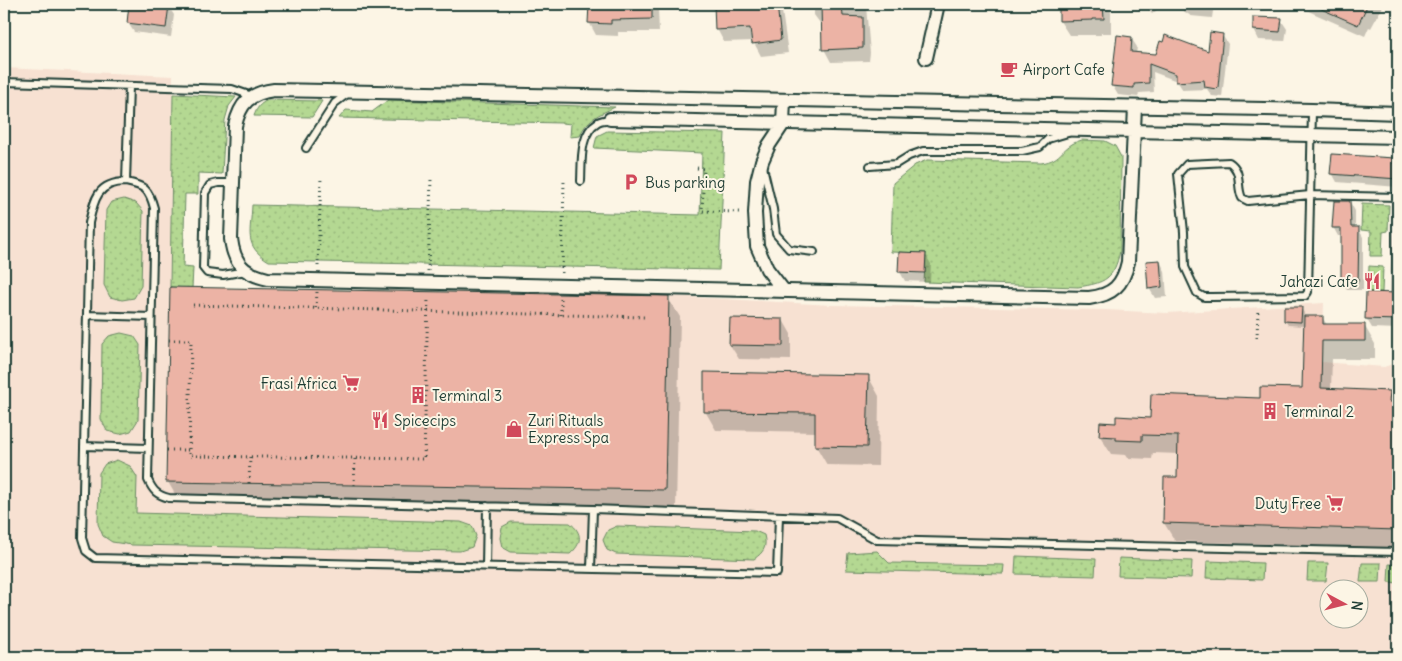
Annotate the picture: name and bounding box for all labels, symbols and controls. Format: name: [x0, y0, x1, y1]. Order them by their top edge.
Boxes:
cafe icon: Airport Cafe: [999, 59, 1019, 79]
place label: Airport Cafe: [1023, 60, 1105, 79]
parking icon: Bus parking: [621, 172, 641, 192]
place label: Bus parking: [645, 173, 725, 192]
restaurant icon: Jahazi Cafe: [1362, 271, 1382, 291]
place label: Jahazi Cafe: [1280, 272, 1358, 291]
supermarket icon: Frasi Africa: [341, 373, 361, 393]
place label: Frasi Africa: [261, 374, 337, 393]
building icon: Terminal 3: [408, 385, 428, 405]
place label: Terminal 3: [432, 386, 502, 405]
building icon: Terminal 2: [1260, 401, 1280, 421]
place label: Terminal 2: [1284, 402, 1354, 421]
restaurant icon: Spicecips: [370, 410, 390, 430]
place label: Spicecips: [394, 411, 456, 430]
place label: Zuri Rituals Express Spa: [528, 411, 610, 447]
shop icon: Zuri Rituals Express Spa: [504, 419, 524, 439]
supermarket icon: Duty Free: [1325, 493, 1345, 513]
place label: Duty Free: [1255, 494, 1321, 513]
north arrow: [1320, 578, 1370, 628]
text: N: [1347, 600, 1366, 611]

